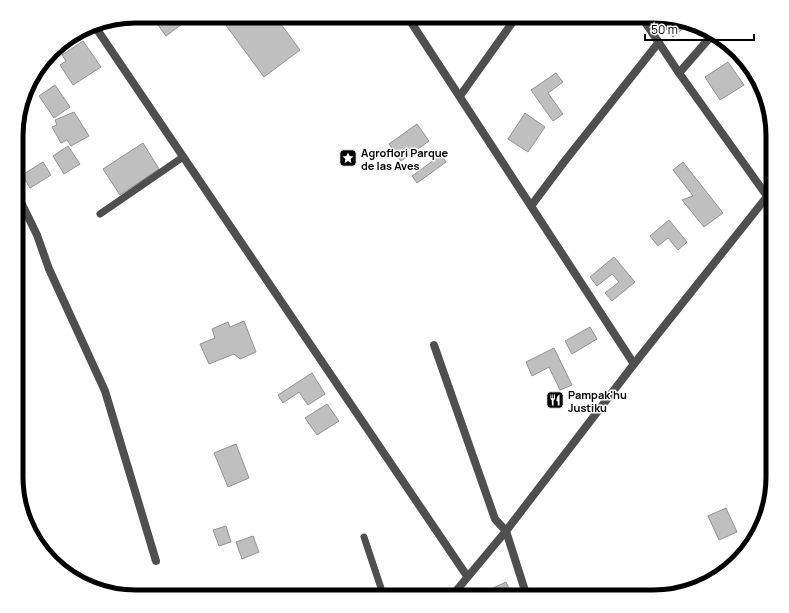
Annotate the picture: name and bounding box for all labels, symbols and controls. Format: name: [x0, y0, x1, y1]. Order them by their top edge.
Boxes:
scale bar: [645, 16, 754, 42]
text: 50 m: [651, 21, 678, 38]
place label: Agroflori Parque de las Aves: [361, 145, 449, 173]
place icon: Agroflori Parque de las Aves: [338, 148, 358, 168]
place label: Pampak'hu Justiku: [568, 387, 627, 415]
restaurant icon: Pampak'hu Justiku: [545, 390, 565, 410]

